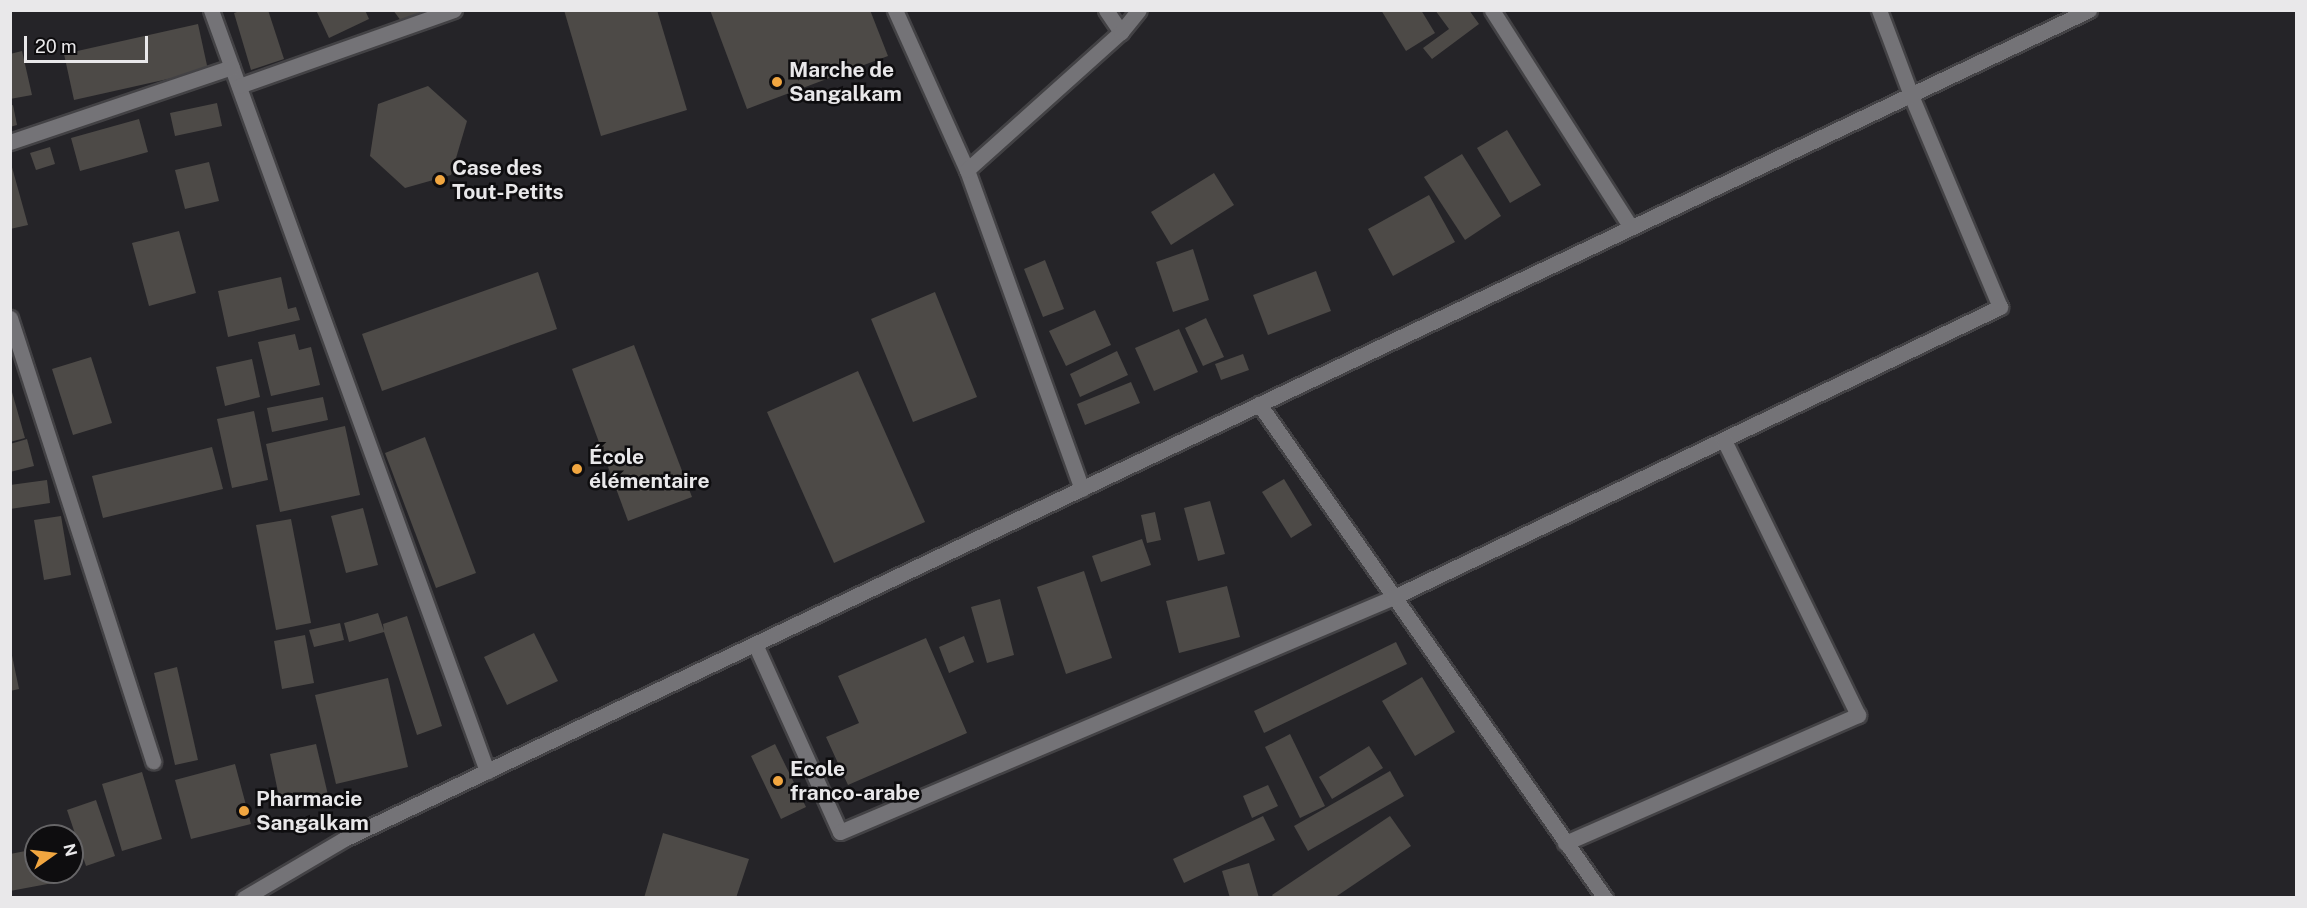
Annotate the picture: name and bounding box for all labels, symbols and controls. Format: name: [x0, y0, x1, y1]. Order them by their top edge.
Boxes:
scale bar: [27, 24, 152, 62]
text: 20 m: [35, 36, 77, 57]
place label: Marche de Sangalkam: [789, 57, 902, 107]
marker: Marche de Sangalkam: [770, 75, 784, 89]
place label: Case des Tout-Petits: [452, 155, 564, 205]
marker: Case des Tout-Petits: [433, 173, 447, 187]
place label: École élémentaire: [589, 444, 709, 494]
marker: École élémentaire: [570, 462, 584, 476]
place label: Ecole franco-arabe: [790, 756, 920, 806]
marker: Ecole franco-arabe: [771, 774, 785, 788]
place label: Pharmacie Sangalkam: [256, 786, 369, 836]
marker: Pharmacie Sangalkam: [237, 804, 251, 818]
north arrow: [24, 824, 84, 884]
text: N: [59, 842, 81, 858]

